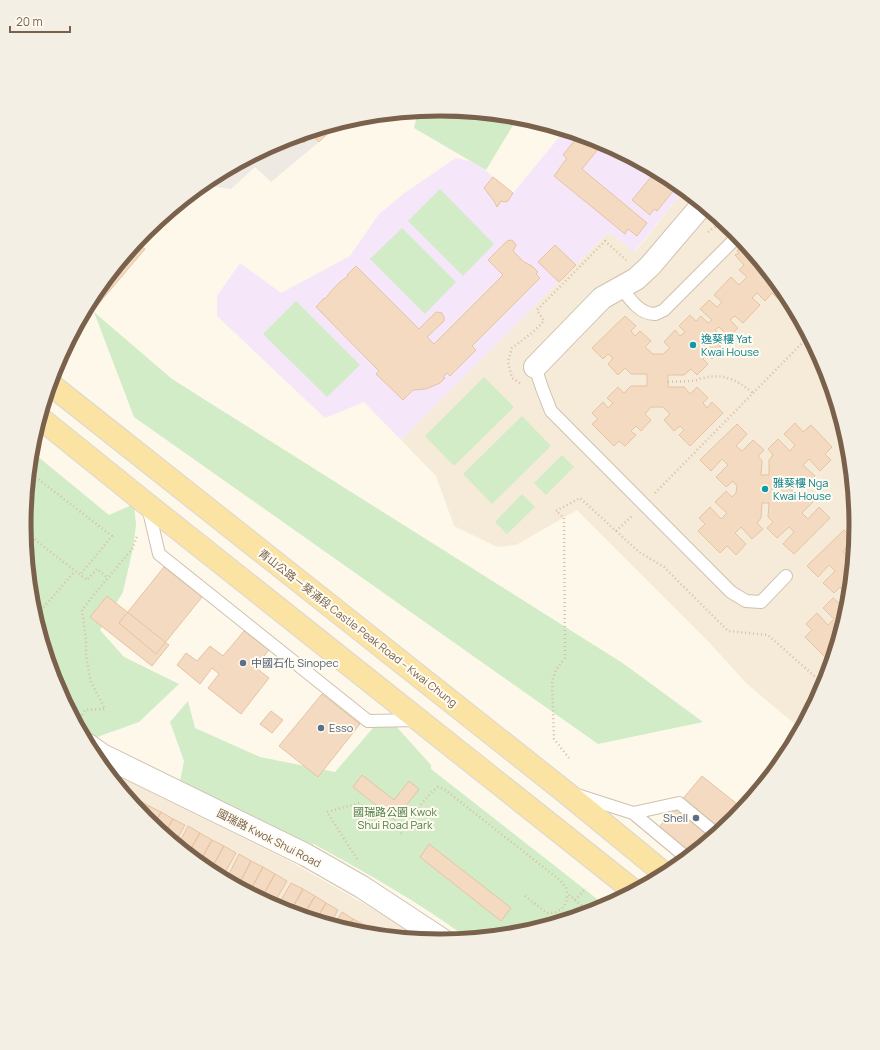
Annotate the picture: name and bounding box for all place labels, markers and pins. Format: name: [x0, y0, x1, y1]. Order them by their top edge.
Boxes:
place label: 逸葵樓 Yat Kwai House: [701, 331, 760, 359]
marker: 逸葵樓 Yat Kwai House: [688, 340, 698, 350]
place label: 雅葵樓 Nga Kwai House: [773, 475, 832, 503]
marker: 雅葵樓 Nga Kwai House: [760, 484, 770, 494]
place label: 中國石化 Sinopec: [251, 655, 339, 670]
marker: 中國石化 Sinopec: [238, 658, 248, 668]
place label: Esso: [329, 720, 354, 735]
marker: Esso: [316, 723, 326, 733]
place label: Shell: [663, 810, 688, 825]
marker: Shell: [691, 813, 701, 823]

